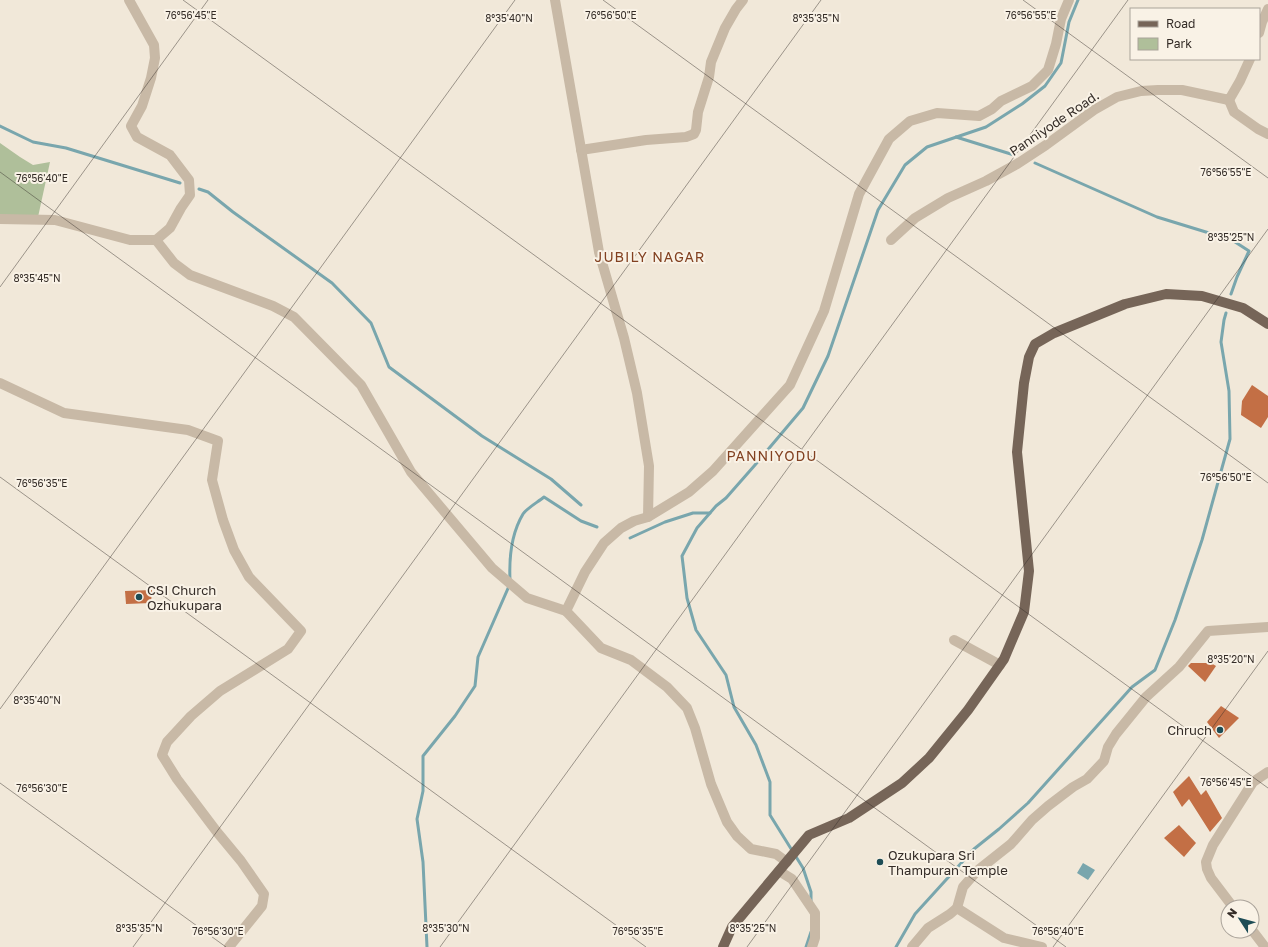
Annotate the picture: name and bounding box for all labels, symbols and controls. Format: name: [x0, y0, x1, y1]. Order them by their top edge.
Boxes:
legend: [1130, 8, 1260, 60]
text: 76°56'45"E: [165, 9, 217, 21]
text: 76°56'50"E: [585, 9, 637, 21]
text: 76°56'55"E: [1006, 9, 1056, 21]
text: 8°35'40"N: [485, 12, 533, 24]
text: 8°35'35"N: [793, 12, 840, 24]
text: Road: [1166, 16, 1195, 31]
text: Park: [1166, 36, 1192, 51]
street label: Panniyode Road.: [1006, 87, 1102, 159]
text: 76°56'55"E: [1201, 166, 1251, 178]
text: 76°56'40"E: [16, 172, 68, 184]
text: 8°35'25"N: [1208, 231, 1254, 243]
district label: JUBILY NAGAR: [595, 248, 705, 265]
text: 8°35'45"N: [13, 272, 61, 284]
district label: PANNIYODU: [726, 447, 818, 464]
text: 76°56'50"E: [1200, 471, 1252, 483]
text: 76°56'35"E: [17, 477, 67, 489]
place label: CSI Church Ozhukupara: [147, 582, 222, 613]
marker: CSI Church Ozhukupara: [134, 592, 144, 602]
text: 8°35'20"N: [1207, 653, 1255, 665]
text: 8°35'40"N: [13, 694, 61, 706]
place label: Chruch: [1167, 722, 1212, 738]
marker: Chruch: [1215, 725, 1225, 735]
text: 76°56'45"E: [1200, 776, 1252, 788]
text: 76°56'30"E: [16, 782, 68, 794]
place label: Ozukupara Sri Thampuran Temple: [888, 847, 1008, 878]
marker: Ozukupara Sri Thampuran Temple: [875, 857, 885, 867]
north arrow: [1220, 899, 1260, 939]
text: N: [1224, 906, 1239, 920]
text: 8°35'35"N: [116, 922, 163, 934]
text: 8°35'30"N: [422, 922, 470, 934]
text: 8°35'25"N: [730, 922, 776, 934]
text: 76°56'30"E: [192, 925, 244, 937]
text: 76°56'35"E: [613, 925, 663, 937]
text: 76°56'40"E: [1032, 925, 1084, 937]

